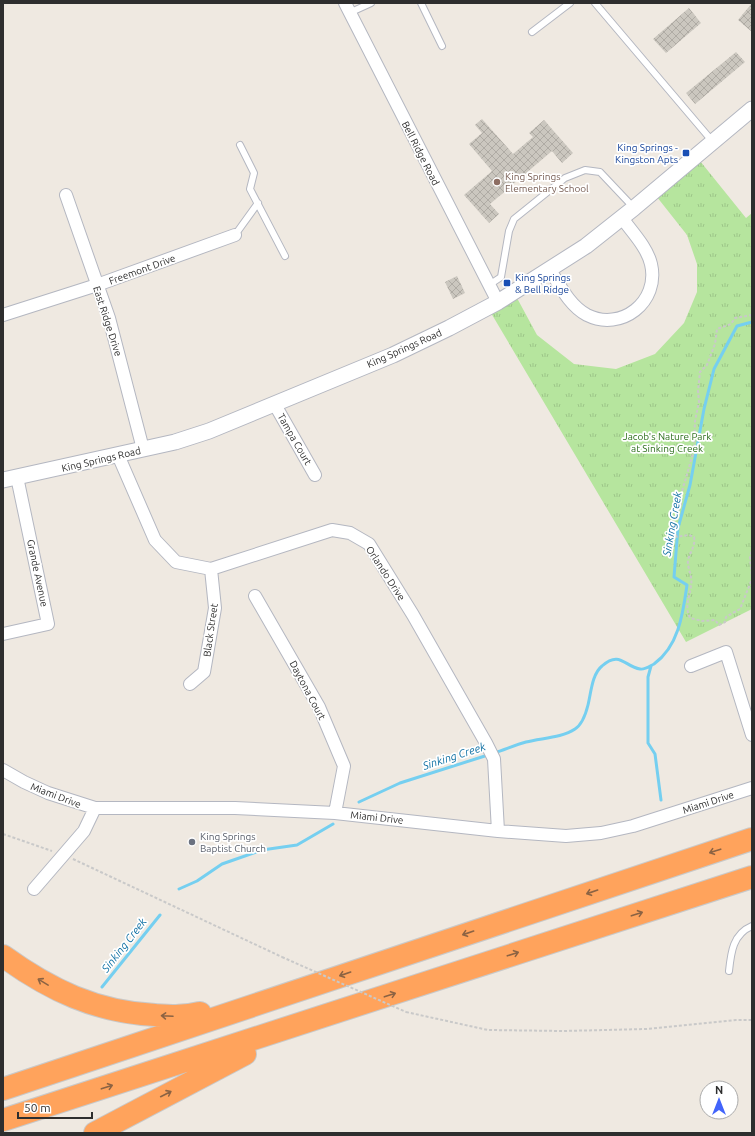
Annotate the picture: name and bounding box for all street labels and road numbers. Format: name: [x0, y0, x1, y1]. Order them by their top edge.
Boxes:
street label: Bell Ridge Road: [400, 119, 442, 187]
street label: Freemont Drive: [107, 252, 177, 287]
street label: East Ridge Drive: [91, 285, 124, 358]
street label: King Springs Road: [365, 327, 444, 370]
street label: Tampa Court: [275, 412, 314, 467]
street label: King Springs Road: [60, 445, 142, 474]
street label: Grande Avenue: [25, 538, 50, 608]
street label: Orlando Drive: [364, 544, 407, 603]
street label: Black Street: [201, 602, 220, 658]
street label: Daytona Court: [287, 659, 328, 722]
street label: Miami Drive: [29, 781, 83, 810]
street label: Miami Drive: [681, 789, 735, 816]
street label: Miami Drive: [350, 809, 404, 826]

